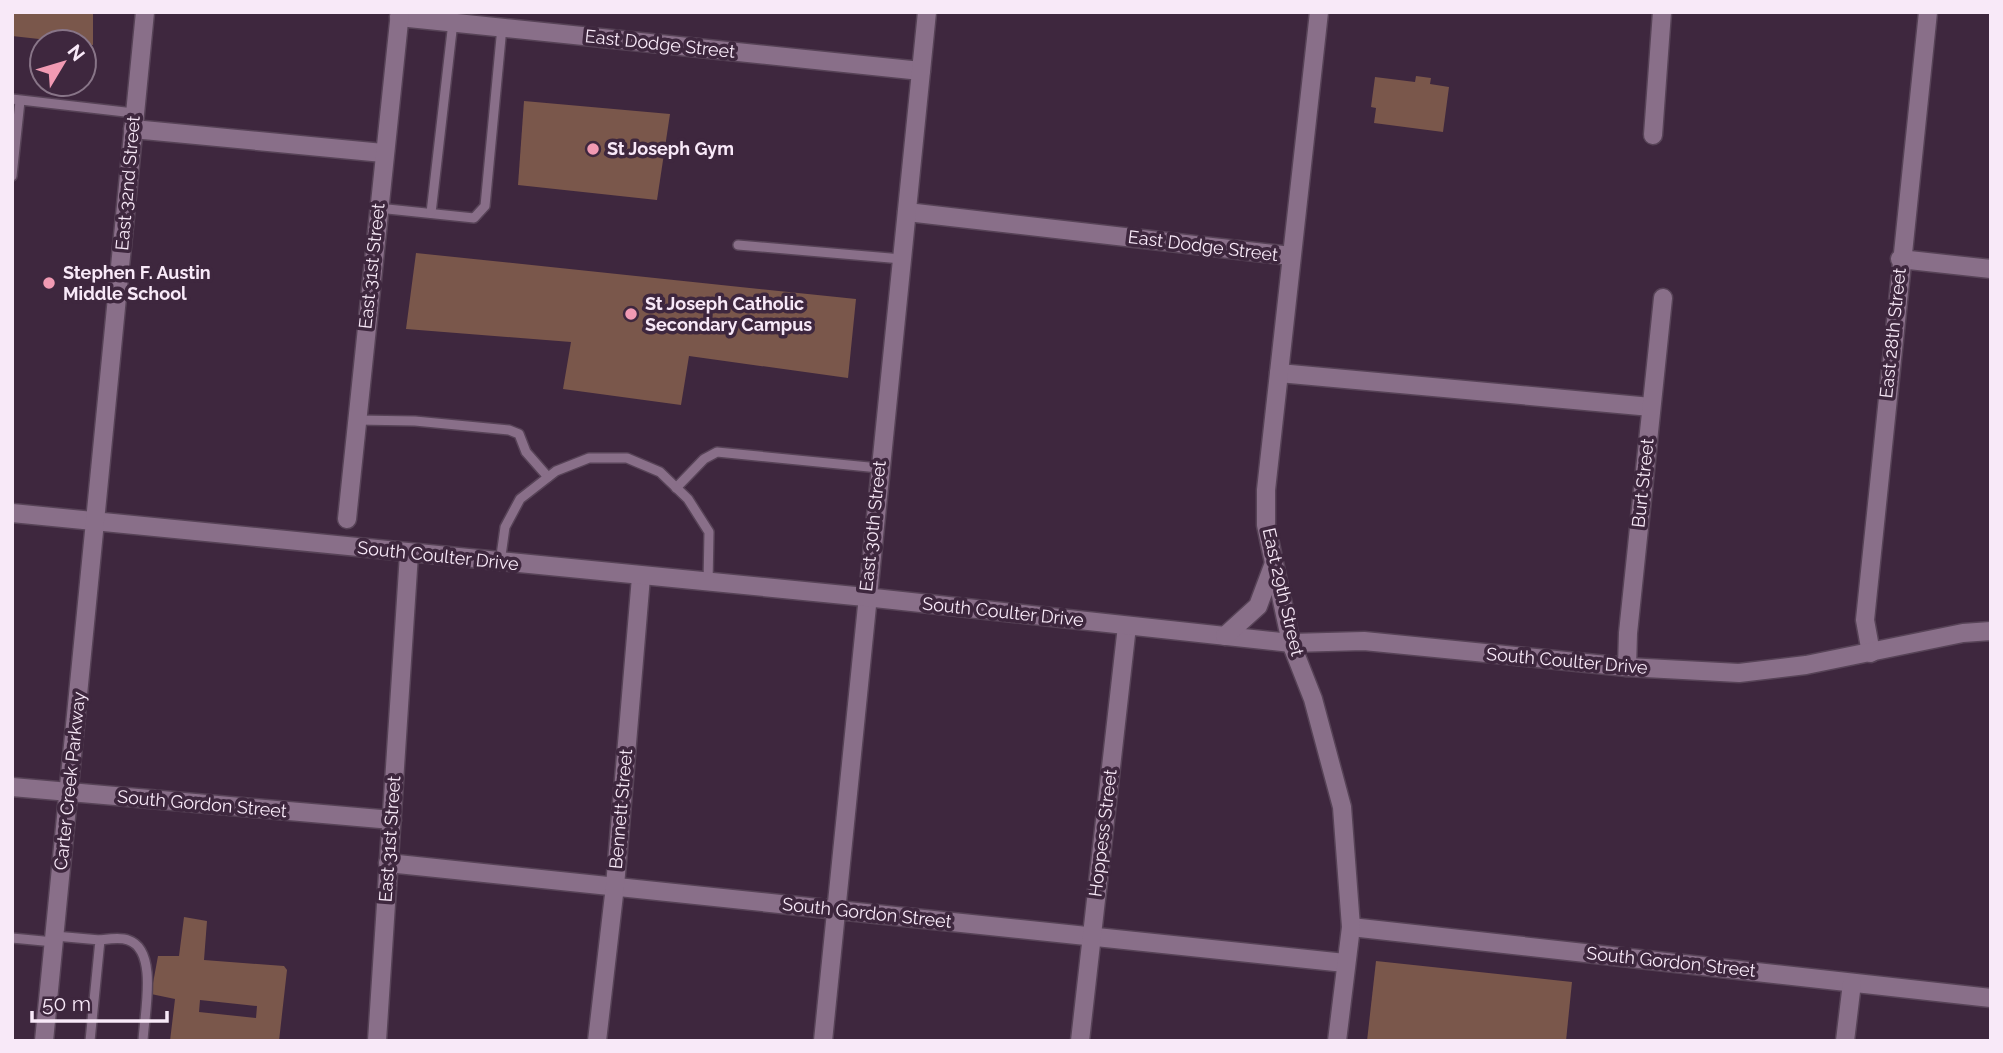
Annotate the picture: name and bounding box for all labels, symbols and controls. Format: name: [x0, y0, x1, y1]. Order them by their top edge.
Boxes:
street label: East Dodge Street: [584, 25, 736, 62]
north arrow: [28, 28, 98, 98]
text: N: [63, 40, 90, 65]
street label: East 32nd Street: [111, 115, 144, 251]
place label: St Joseph Gym: [607, 138, 734, 159]
marker: St Joseph Gym: [585, 141, 601, 157]
street label: East 31st Street: [354, 202, 389, 330]
street label: East Dodge Street: [1127, 226, 1279, 265]
place label: Stephen F. Austin Middle School: [63, 262, 211, 304]
street label: East 28th Street: [1875, 267, 1910, 399]
marker: Stephen F. Austin Middle School: [41, 275, 57, 291]
place label: St Joseph Catholic Secondary Campus: [645, 293, 812, 335]
marker: St Joseph Catholic Secondary Campus: [623, 306, 639, 322]
street label: Burt Street: [1627, 437, 1658, 529]
street label: East 30th Street: [855, 459, 890, 593]
street label: East 29th Street: [1259, 526, 1308, 658]
street label: South Coulter Drive: [356, 537, 520, 574]
street label: South Coulter Drive: [921, 593, 1085, 630]
street label: South Coulter Drive: [1485, 643, 1649, 678]
street label: Carter Creek Parkway: [50, 690, 89, 871]
street label: Bennett Street: [605, 748, 636, 870]
street label: Hoppess Street: [1084, 768, 1121, 898]
street label: East 31st Street: [375, 775, 404, 903]
street label: South Gordon Street: [116, 786, 288, 821]
street label: South Gordon Street: [781, 893, 953, 932]
street label: South Gordon Street: [1585, 942, 1757, 981]
scale bar: [32, 979, 166, 1023]
text: 50 m: [42, 991, 91, 1016]

